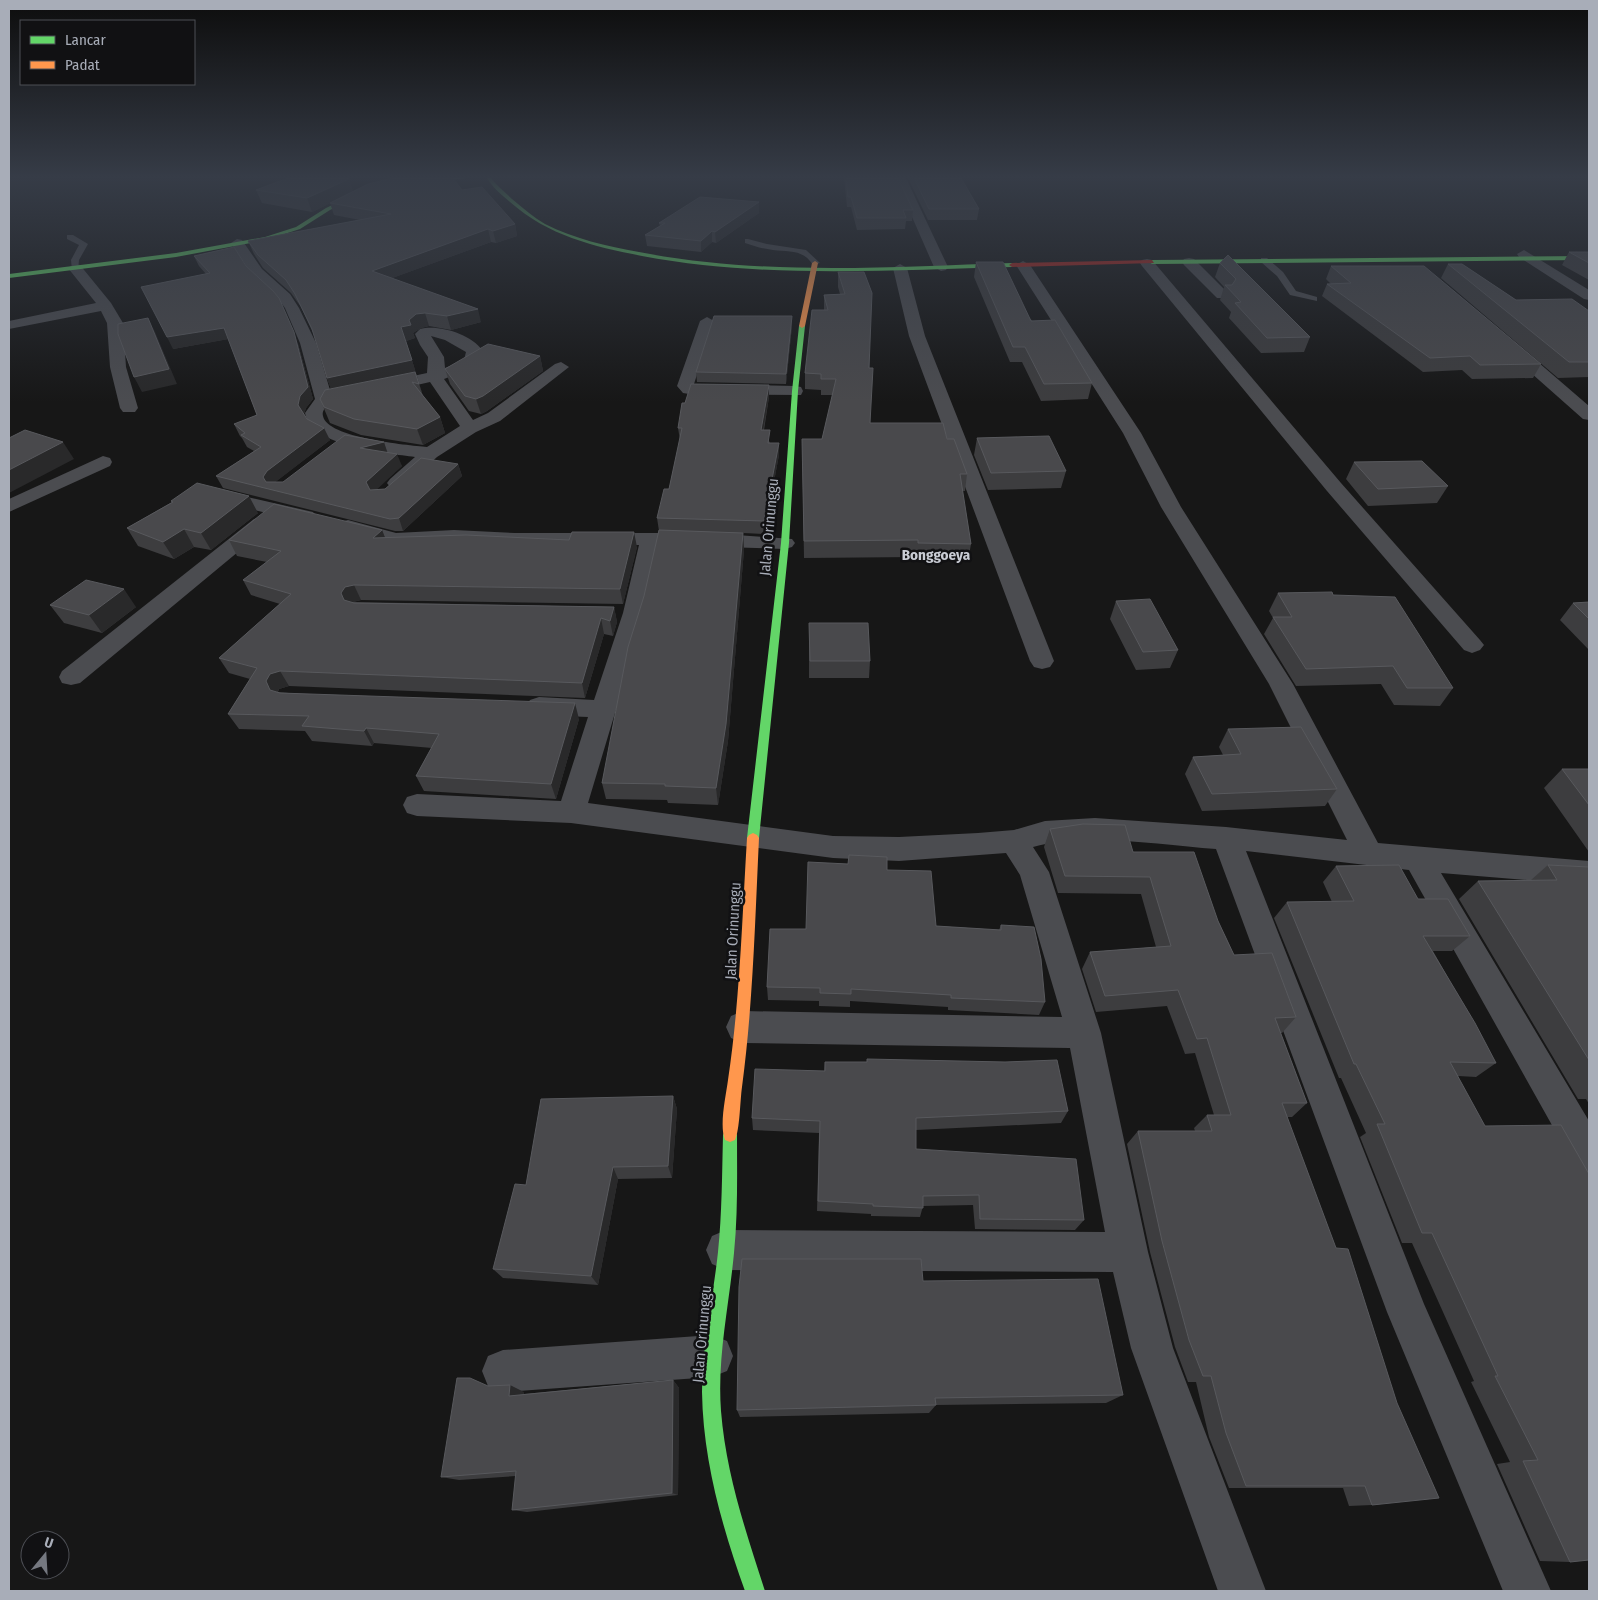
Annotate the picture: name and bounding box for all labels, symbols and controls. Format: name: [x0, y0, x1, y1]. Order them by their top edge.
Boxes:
legend: [20, 20, 195, 85]
text: Lancar: [65, 31, 106, 49]
text: Padat: [65, 56, 100, 74]
street label: Jalan Orinunggu: [756, 477, 782, 577]
district label: Bonggoeya: [902, 546, 971, 564]
street label: Jalan Orinunggu: [721, 882, 745, 980]
street label: Jalan Orinunggu: [689, 1284, 715, 1384]
north arrow: [20, 1530, 70, 1580]
text: U: [42, 1534, 55, 1552]

